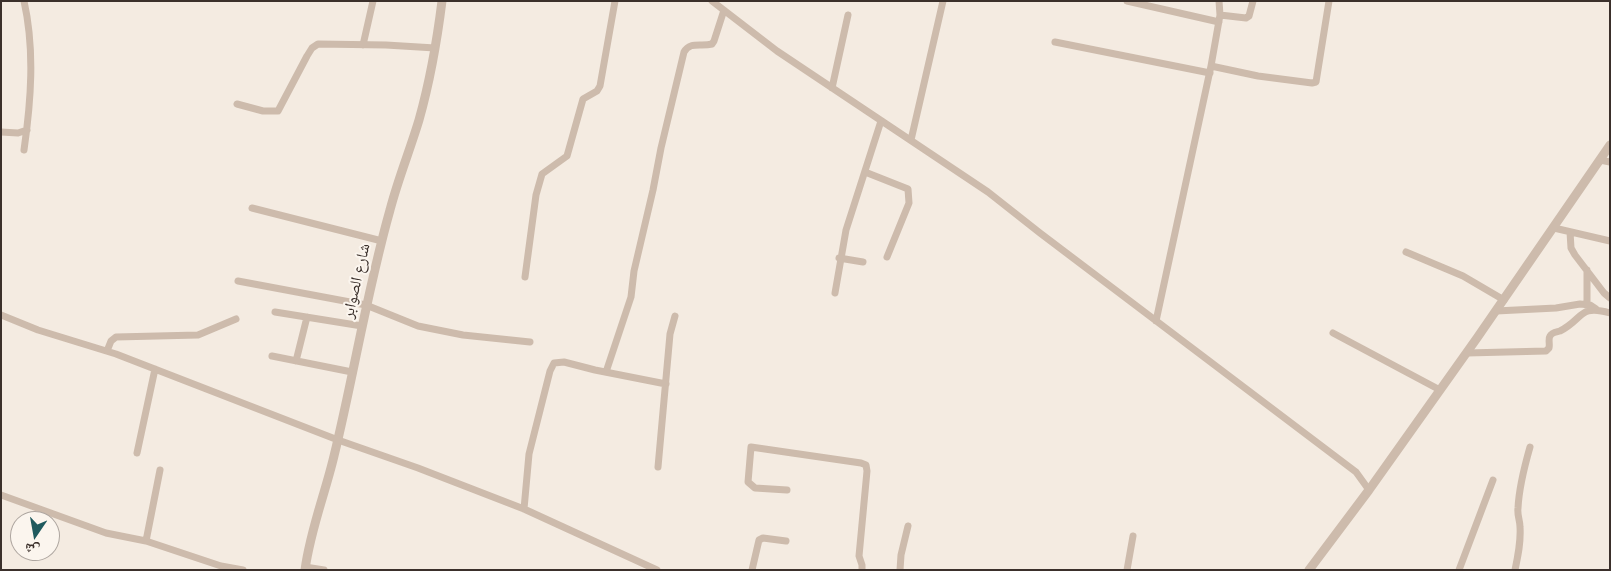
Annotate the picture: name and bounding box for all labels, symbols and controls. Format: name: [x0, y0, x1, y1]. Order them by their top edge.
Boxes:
street label: شارع الصوابر: [339, 242, 375, 320]
north arrow: [10, 511, 60, 561]
text: ش: [23, 539, 41, 560]

